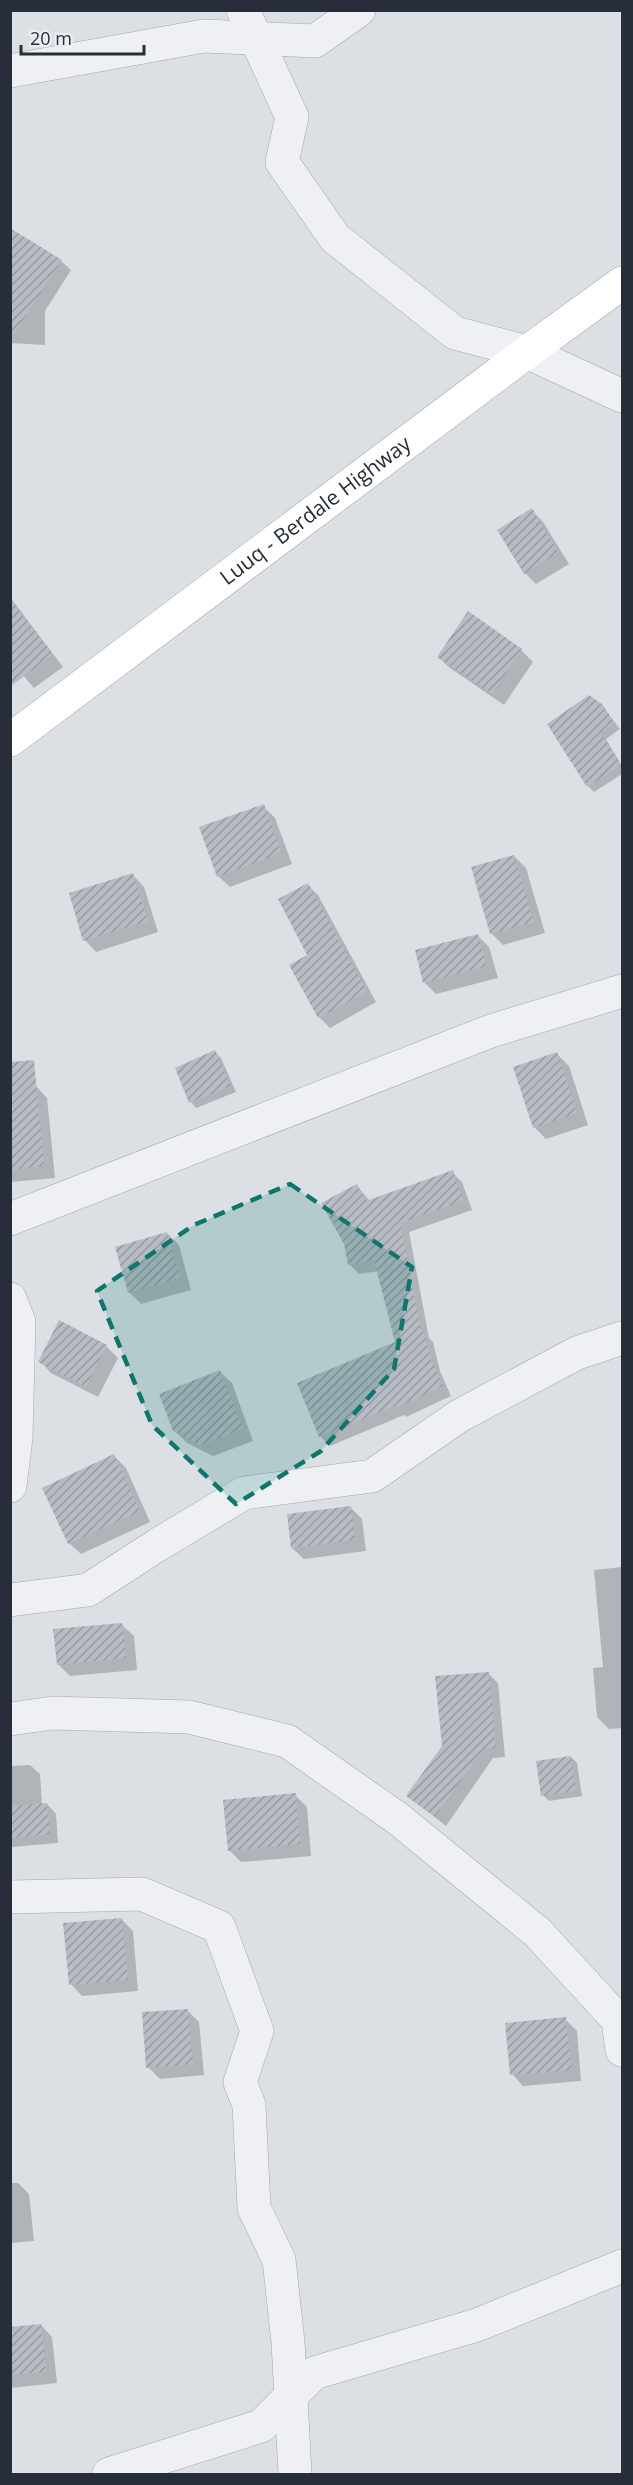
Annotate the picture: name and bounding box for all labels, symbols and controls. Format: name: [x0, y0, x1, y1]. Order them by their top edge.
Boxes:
scale bar: [21, 18, 144, 56]
text: 20 m: [30, 26, 72, 50]
street label: Luuq - Berdale Highway: [214, 429, 416, 591]

